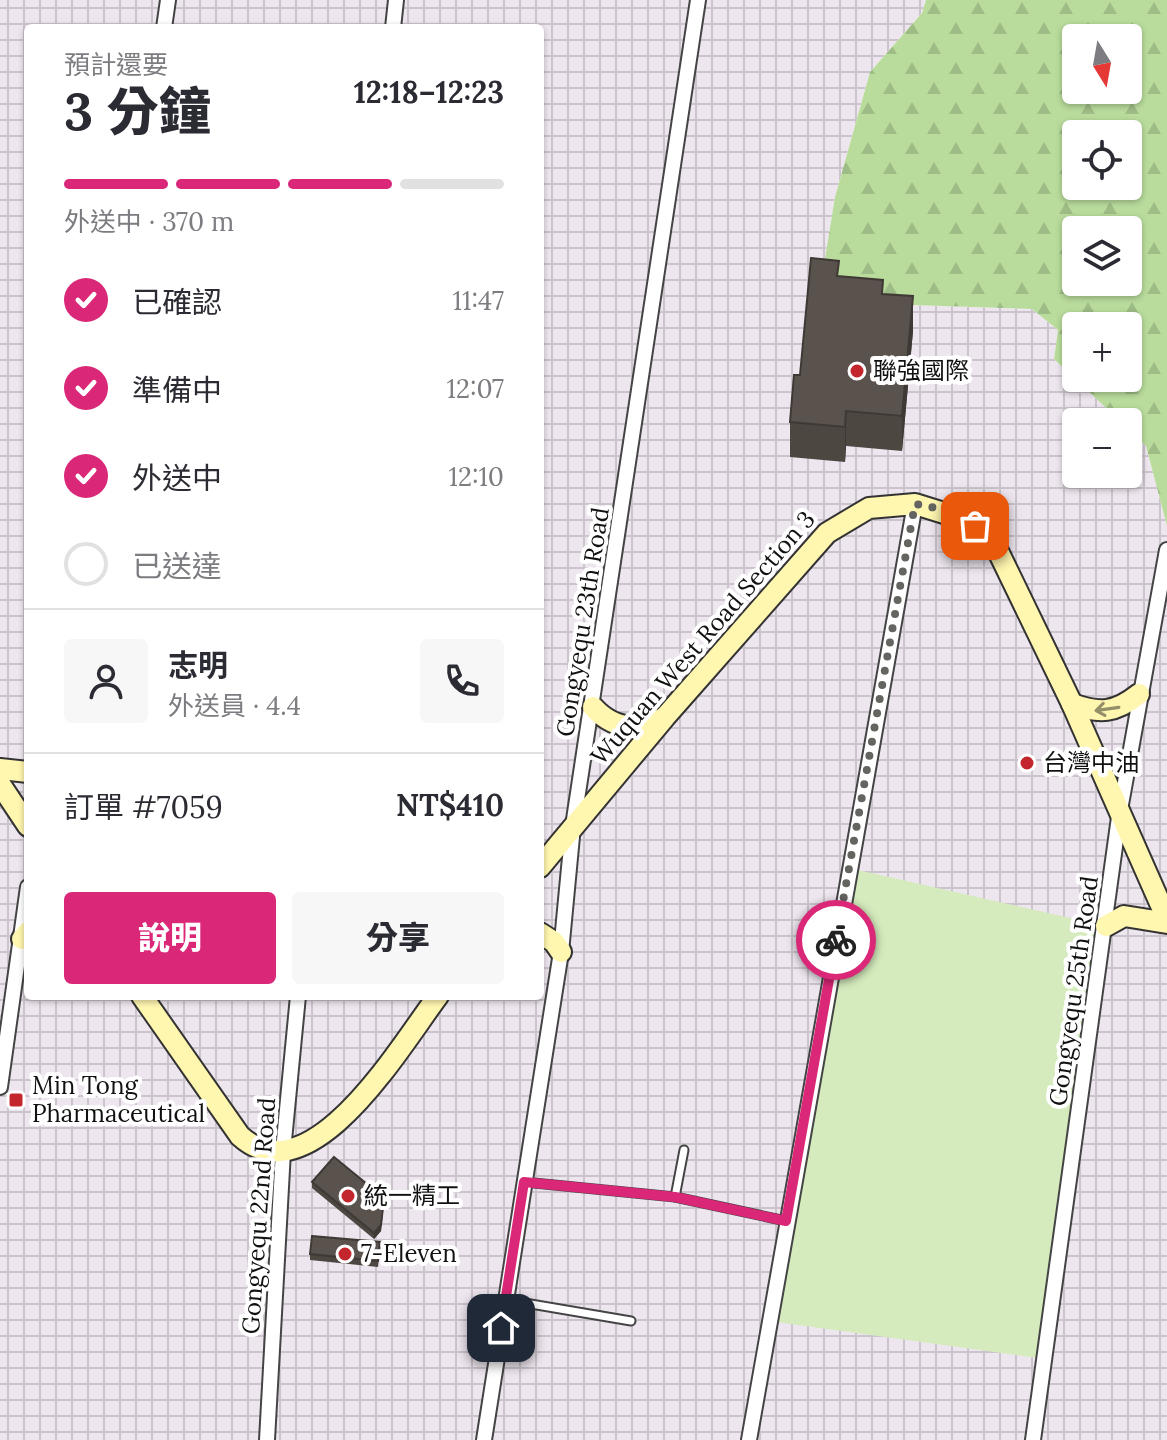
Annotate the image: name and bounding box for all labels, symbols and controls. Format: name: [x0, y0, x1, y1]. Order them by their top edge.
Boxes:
north arrow: [1062, 24, 1142, 104]
map controls: [1062, 24, 1142, 488]
text: 預計還要: [64, 48, 168, 81]
text: 12:18–12:23: [354, 73, 504, 111]
text: 3 分鐘: [64, 78, 211, 144]
button: locate: [1062, 120, 1142, 200]
text: 外送中 · 370 m: [64, 205, 234, 238]
button: layers: [1062, 216, 1142, 296]
icon: check: [64, 278, 108, 322]
text: 已確認: [132, 283, 222, 321]
text: 11:47: [452, 284, 504, 317]
button: +: [1062, 312, 1142, 392]
place label: 聯強國際: [873, 355, 969, 386]
marker: 聯強國際: [848, 362, 866, 380]
icon: check: [64, 366, 108, 410]
text: 準備中: [132, 371, 222, 409]
text: 12:07: [447, 372, 504, 405]
button: −: [1062, 408, 1142, 488]
icon: check: [64, 454, 108, 498]
text: 外送中: [132, 459, 222, 497]
text: 12:10: [448, 460, 504, 493]
pin: [941, 492, 1009, 560]
street label: Wuquan West Road Section 3: [584, 504, 822, 771]
icon: bag: [953, 504, 997, 548]
street label: Gongyequ 23th Road: [549, 505, 616, 739]
text: 已送達: [132, 547, 222, 585]
button: person: [64, 639, 148, 723]
button: phone: [420, 639, 504, 723]
text: 志明: [168, 646, 228, 684]
text: 外送員 · 4.4: [168, 689, 301, 722]
one-way arrow: [1095, 702, 1120, 717]
place label: 台灣中油: [1043, 747, 1139, 778]
marker: 台灣中油: [1018, 754, 1036, 772]
text: NT$410: [396, 786, 504, 824]
text: 訂單 #7059: [64, 788, 223, 826]
street label: Gongyequ 25th Road: [1042, 874, 1105, 1108]
button: 說明: [64, 892, 276, 984]
button: 分享: [292, 892, 504, 984]
courier: [796, 900, 876, 980]
icon: bike: [814, 918, 858, 962]
place label: Min Tong Pharmaceutical: [32, 1070, 205, 1129]
marker: Min Tong Pharmaceutical: [7, 1091, 25, 1109]
street label: Gongyequ 22nd Road: [235, 1097, 282, 1335]
place label: 統一精工: [364, 1180, 460, 1211]
marker: 統一精工: [339, 1187, 357, 1205]
place label: 7-Eleven: [361, 1238, 457, 1269]
marker: 7-Eleven: [336, 1245, 354, 1263]
pin: [467, 1294, 535, 1362]
icon: home: [479, 1306, 523, 1350]

